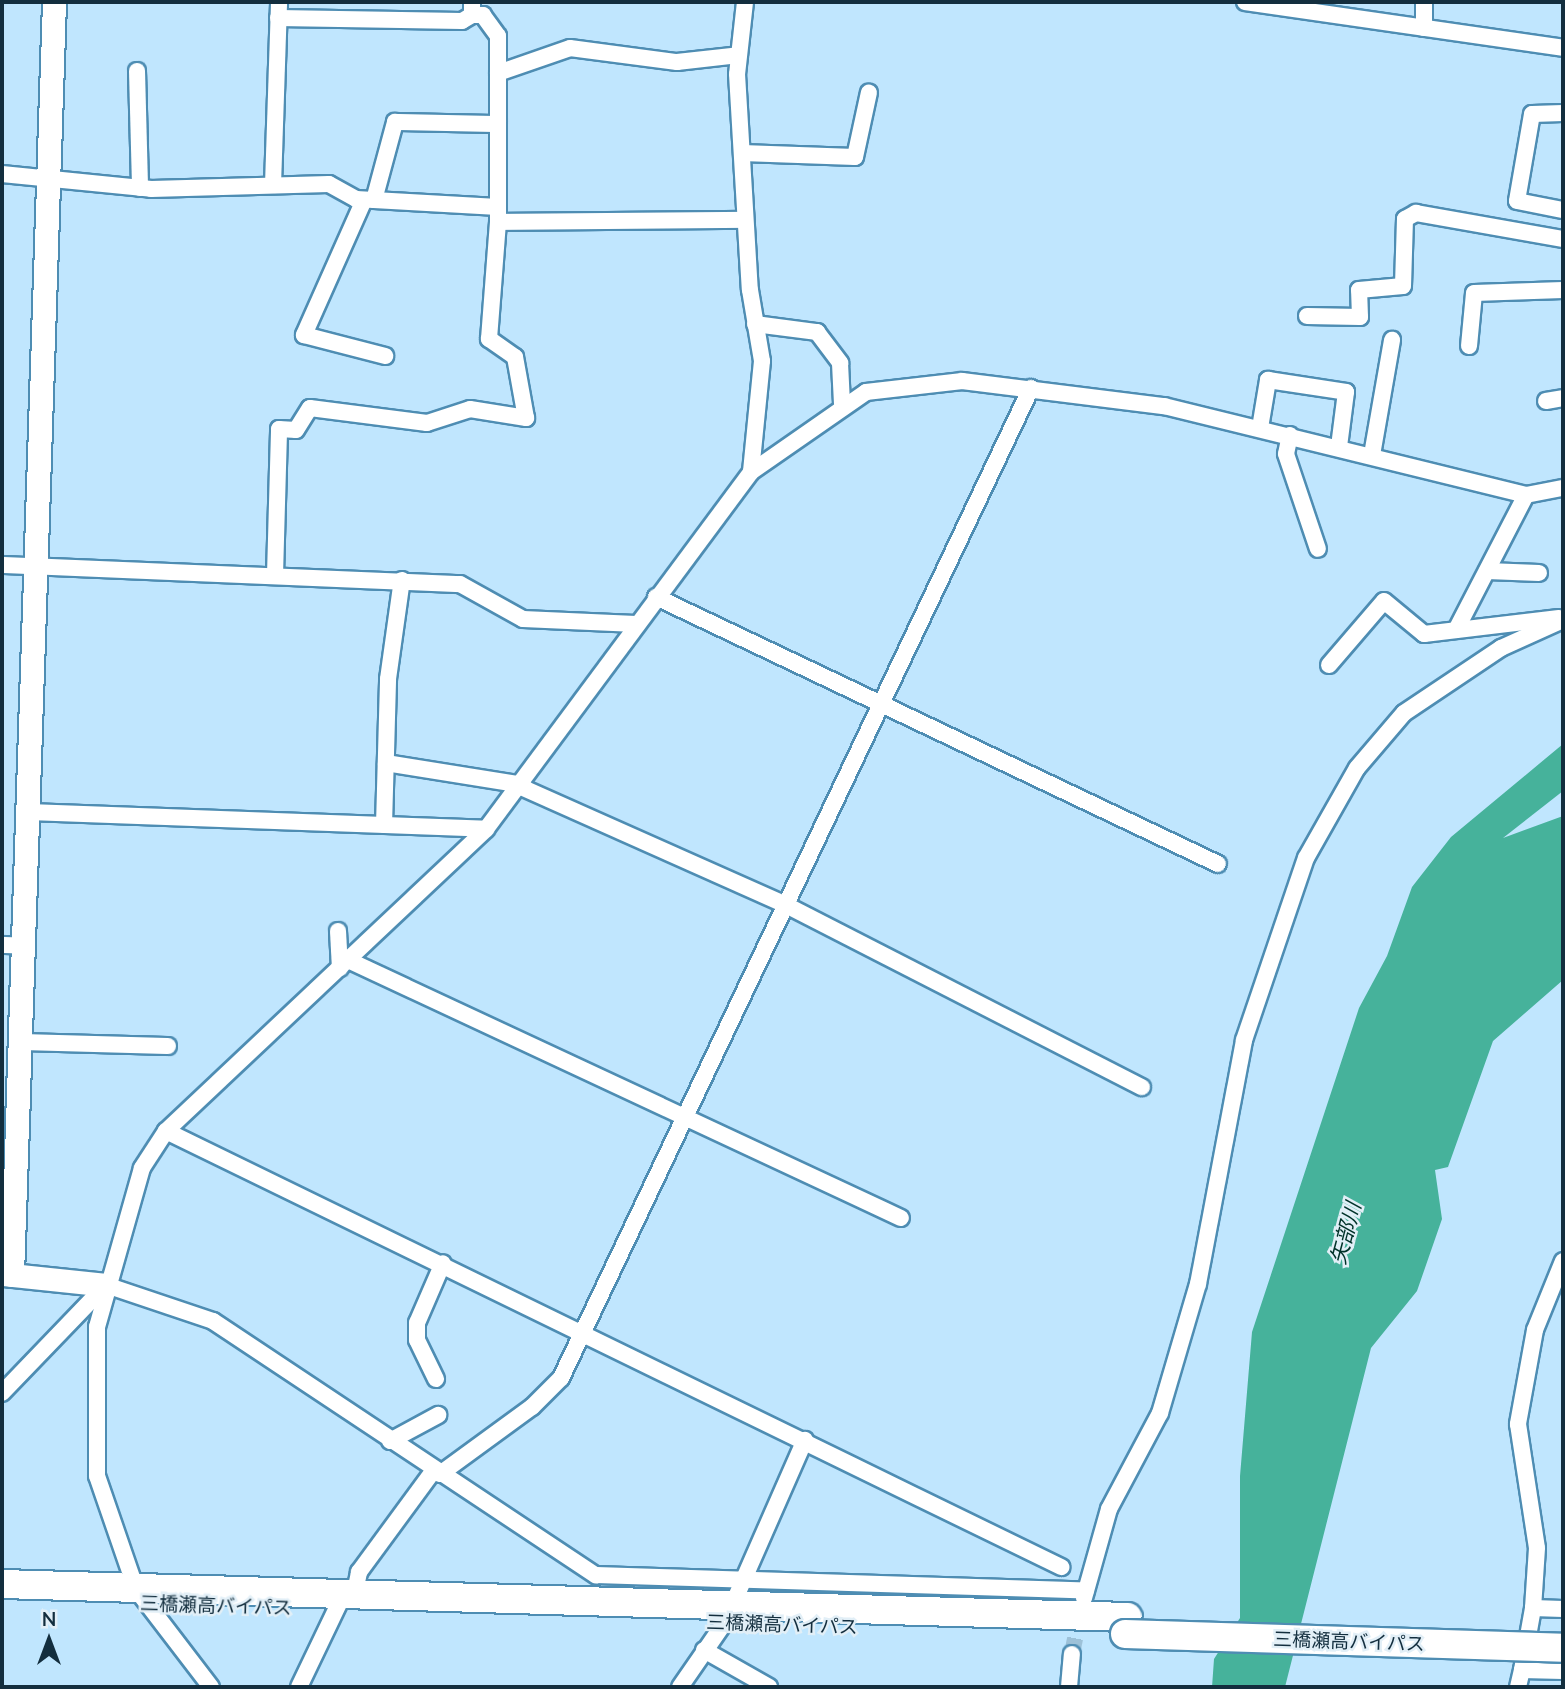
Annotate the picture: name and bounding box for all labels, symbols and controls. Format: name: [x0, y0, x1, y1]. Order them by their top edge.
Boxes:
water label: 矢部川: [1325, 1199, 1365, 1267]
street label: 三橋瀬高バイパス: [140, 1591, 292, 1619]
north arrow: [14, 1605, 84, 1675]
text: N: [42, 1607, 56, 1630]
street label: 三橋瀬高バイパス: [706, 1610, 858, 1638]
street label: 三橋瀬高バイパス: [1273, 1627, 1425, 1655]

